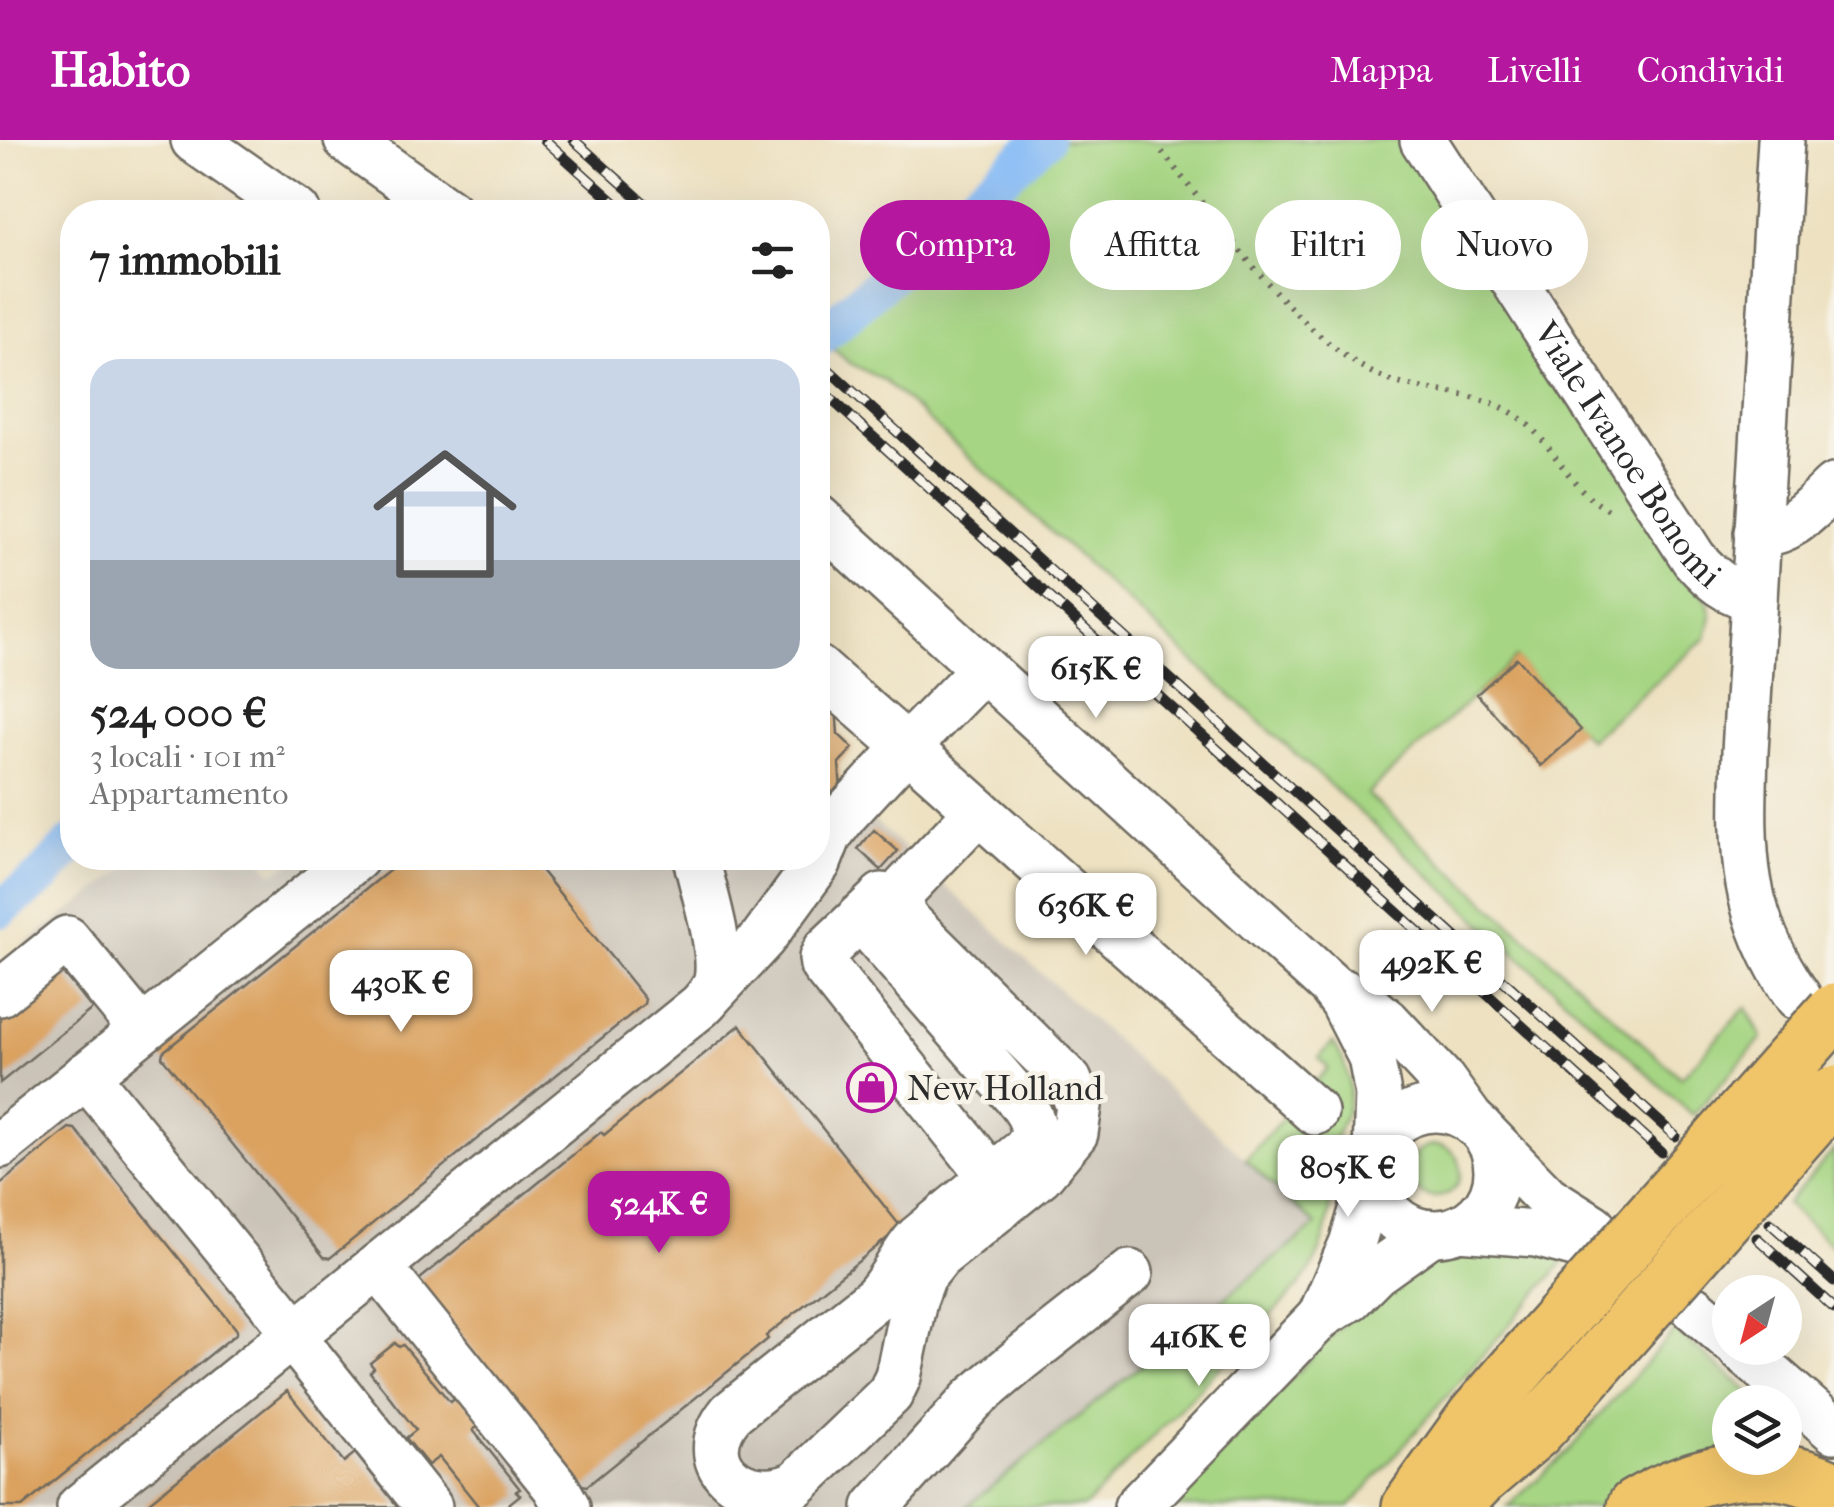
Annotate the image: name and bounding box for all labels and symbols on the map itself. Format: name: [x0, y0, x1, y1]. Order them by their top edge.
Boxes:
street label: Viale Ivanoe Bonomi: [1525, 313, 1730, 596]
pin: 615K €: [1015, 636, 1177, 721]
pin: 636K €: [1005, 873, 1167, 958]
pin: 492K €: [1351, 930, 1513, 1015]
pin: 430K €: [320, 950, 482, 1035]
shop icon: New Holland: [846, 1062, 898, 1114]
place label: New Holland: [907, 1068, 1104, 1109]
pin: 805K €: [1267, 1135, 1429, 1220]
pin: 524K €: [578, 1171, 740, 1256]
north arrow: [1712, 1275, 1802, 1365]
pin: 416K €: [1118, 1304, 1280, 1389]

